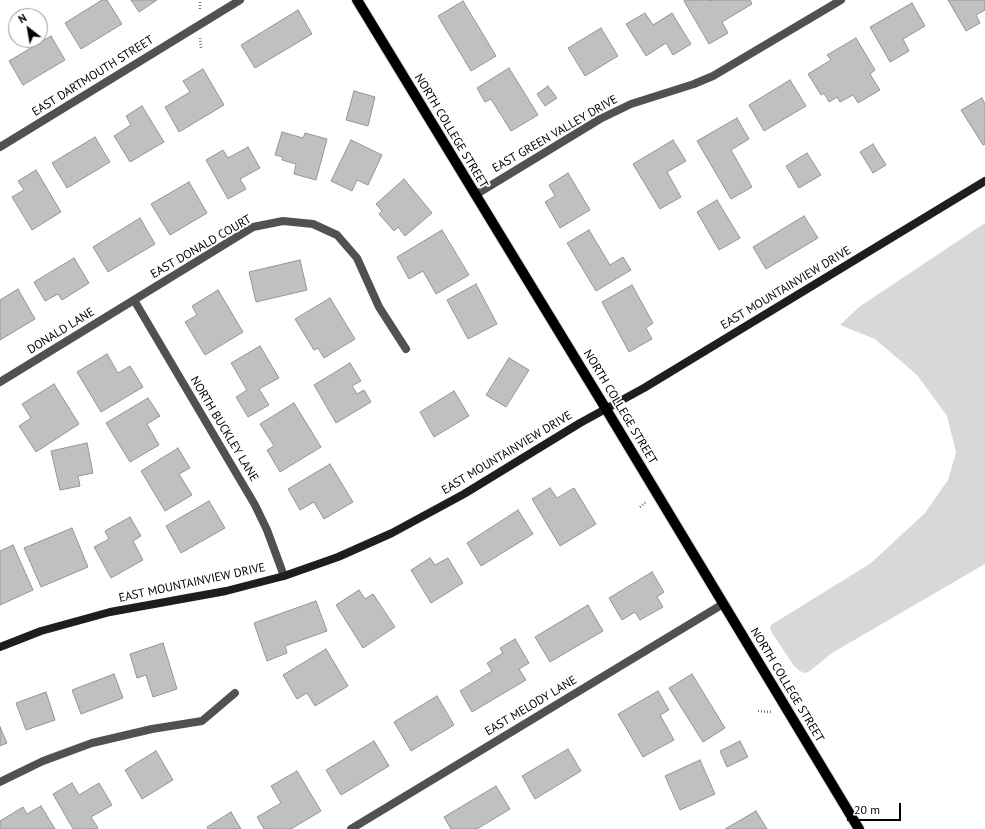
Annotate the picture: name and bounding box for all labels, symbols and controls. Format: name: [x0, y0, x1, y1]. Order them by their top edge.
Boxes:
north arrow: [8, 8, 48, 48]
text: N: [16, 11, 29, 26]
street label: EAST DARTMOUTH STREET: [30, 33, 156, 119]
street label: NORTH COLLEGE STREET: [411, 71, 491, 191]
street label: EAST GREEN VALLEY DRIVE: [490, 92, 620, 176]
street label: EAST DONALD COURT: [148, 212, 254, 282]
street label: EAST MOUNTAINVIEW DRIVE: [718, 243, 854, 333]
street label: DONALD LANE: [25, 305, 97, 357]
street label: NORTH COLLEGE STREET: [580, 347, 660, 467]
street label: NORTH BUCKLEY LANE: [187, 374, 261, 484]
street label: EAST MOUNTAINVIEW DRIVE: [439, 408, 575, 498]
street label: EAST MOUNTAINVIEW DRIVE: [117, 560, 267, 606]
street label: NORTH COLLEGE STREET: [747, 625, 827, 745]
street label: EAST MELODY LANE: [483, 673, 579, 739]
scale bar: [849, 795, 903, 821]
text: 20 m: [854, 802, 880, 817]

